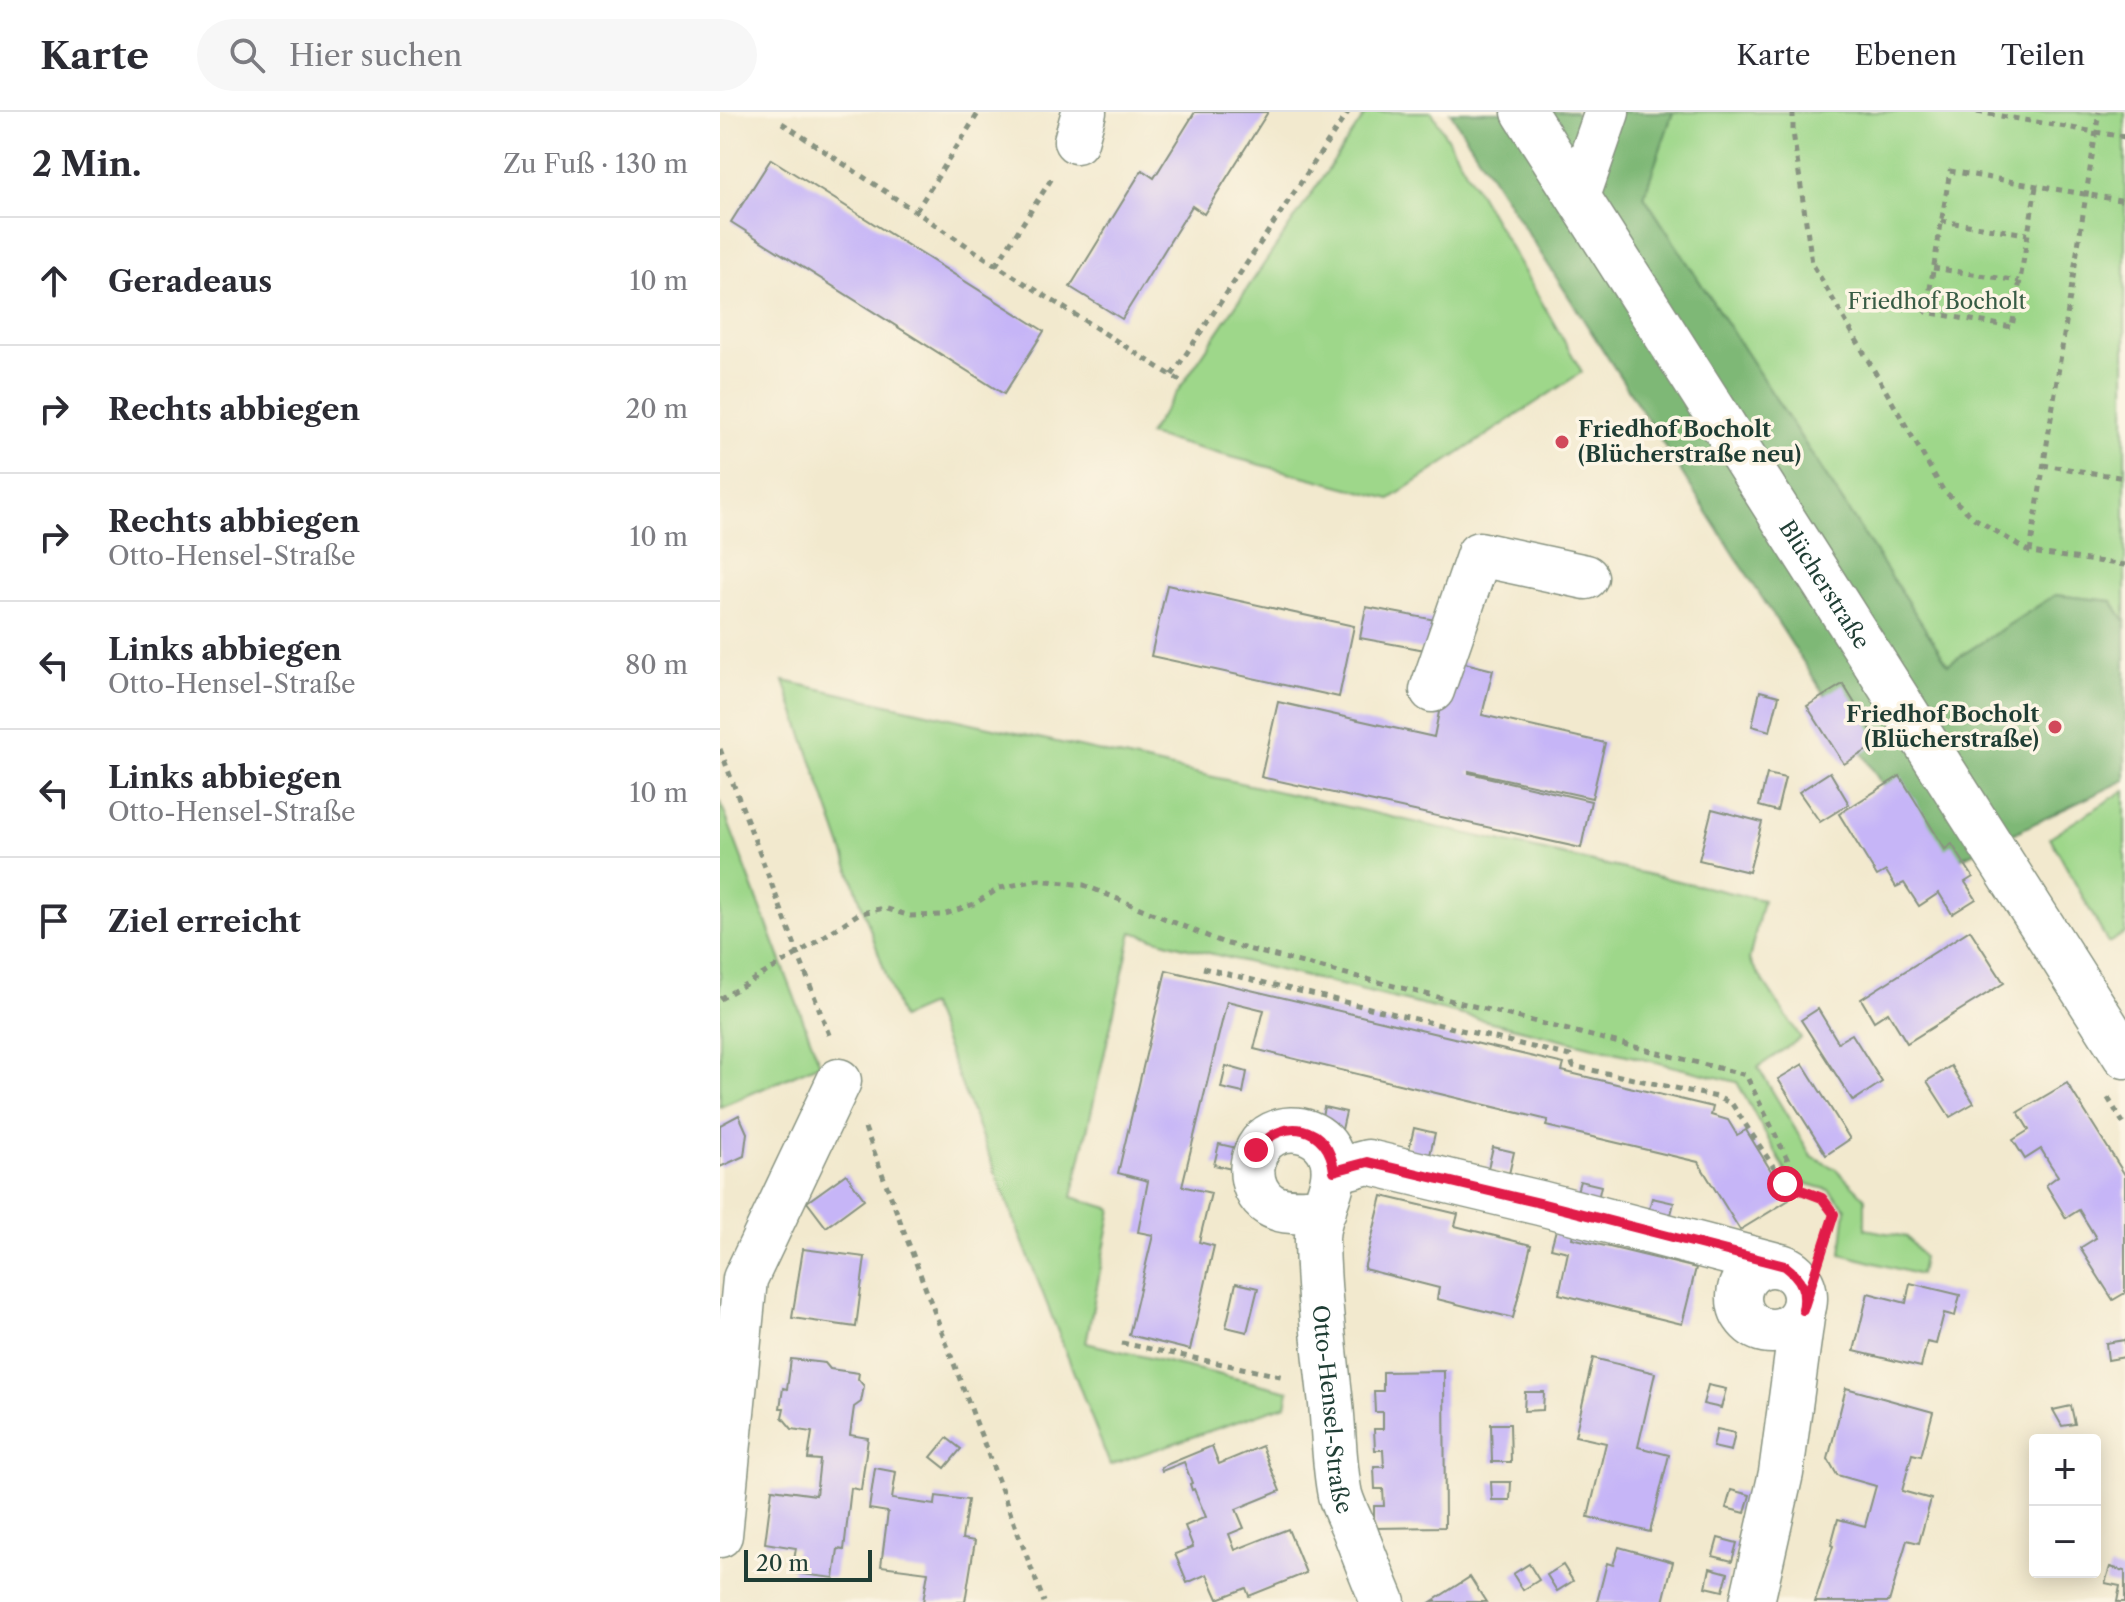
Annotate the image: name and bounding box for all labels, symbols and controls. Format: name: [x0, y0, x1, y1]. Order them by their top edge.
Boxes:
search box: [197, 19, 757, 91]
text: Karte: [40, 32, 149, 79]
icon: search: [225, 33, 269, 77]
text: Hier suchen: [289, 37, 462, 74]
text: Karte: [1736, 38, 1810, 72]
text: Ebenen: [1854, 38, 1957, 72]
text: Teilen: [2001, 38, 2085, 72]
text: 2 Min.: [32, 143, 142, 185]
text: Zu Fuß · 130 m: [503, 148, 688, 180]
icon: ahead: [32, 259, 76, 303]
text: Geradeaus: [108, 263, 272, 300]
text: 10 m: [629, 265, 688, 297]
park label: Friedhof Bocholt: [1848, 288, 2027, 315]
icon: right: [32, 387, 76, 431]
text: Rechts abbiegen: [108, 391, 360, 428]
text: 20 m: [625, 393, 688, 425]
place label: Friedhof Bocholt (Blücherstraße neu): [1578, 416, 1801, 468]
marker: Friedhof Bocholt (Blücherstraße neu): [1553, 433, 1571, 451]
text: Rechts abbiegen: [108, 503, 360, 540]
icon: right: [32, 515, 76, 559]
street label: Blücherstraße: [1774, 515, 1876, 654]
text: 10 m: [629, 521, 688, 553]
text: Otto-Hensel-Straße: [108, 540, 356, 572]
text: Links abbiegen: [108, 631, 342, 668]
icon: left: [32, 643, 76, 687]
text: 80 m: [625, 649, 688, 681]
text: Otto-Hensel-Straße: [108, 668, 356, 700]
place label: Friedhof Bocholt (Blücherstraße): [1846, 701, 2039, 753]
marker: Friedhof Bocholt (Blücherstraße): [2046, 718, 2064, 736]
text: Links abbiegen: [108, 759, 342, 796]
icon: left: [32, 771, 76, 815]
text: 10 m: [629, 777, 688, 809]
text: Otto-Hensel-Straße: [108, 796, 356, 828]
icon: arrive: [32, 899, 76, 943]
text: Ziel erreicht: [108, 903, 301, 940]
route end: [1238, 1132, 1274, 1168]
route start: [1767, 1166, 1803, 1202]
street label: Otto-Hensel-Straße: [1307, 1304, 1359, 1517]
map controls: [2029, 1434, 2101, 1578]
button: +: [2029, 1434, 2101, 1506]
button: −: [2029, 1506, 2101, 1578]
scale bar: [744, 1546, 872, 1582]
text: 20 m: [756, 1550, 809, 1577]

